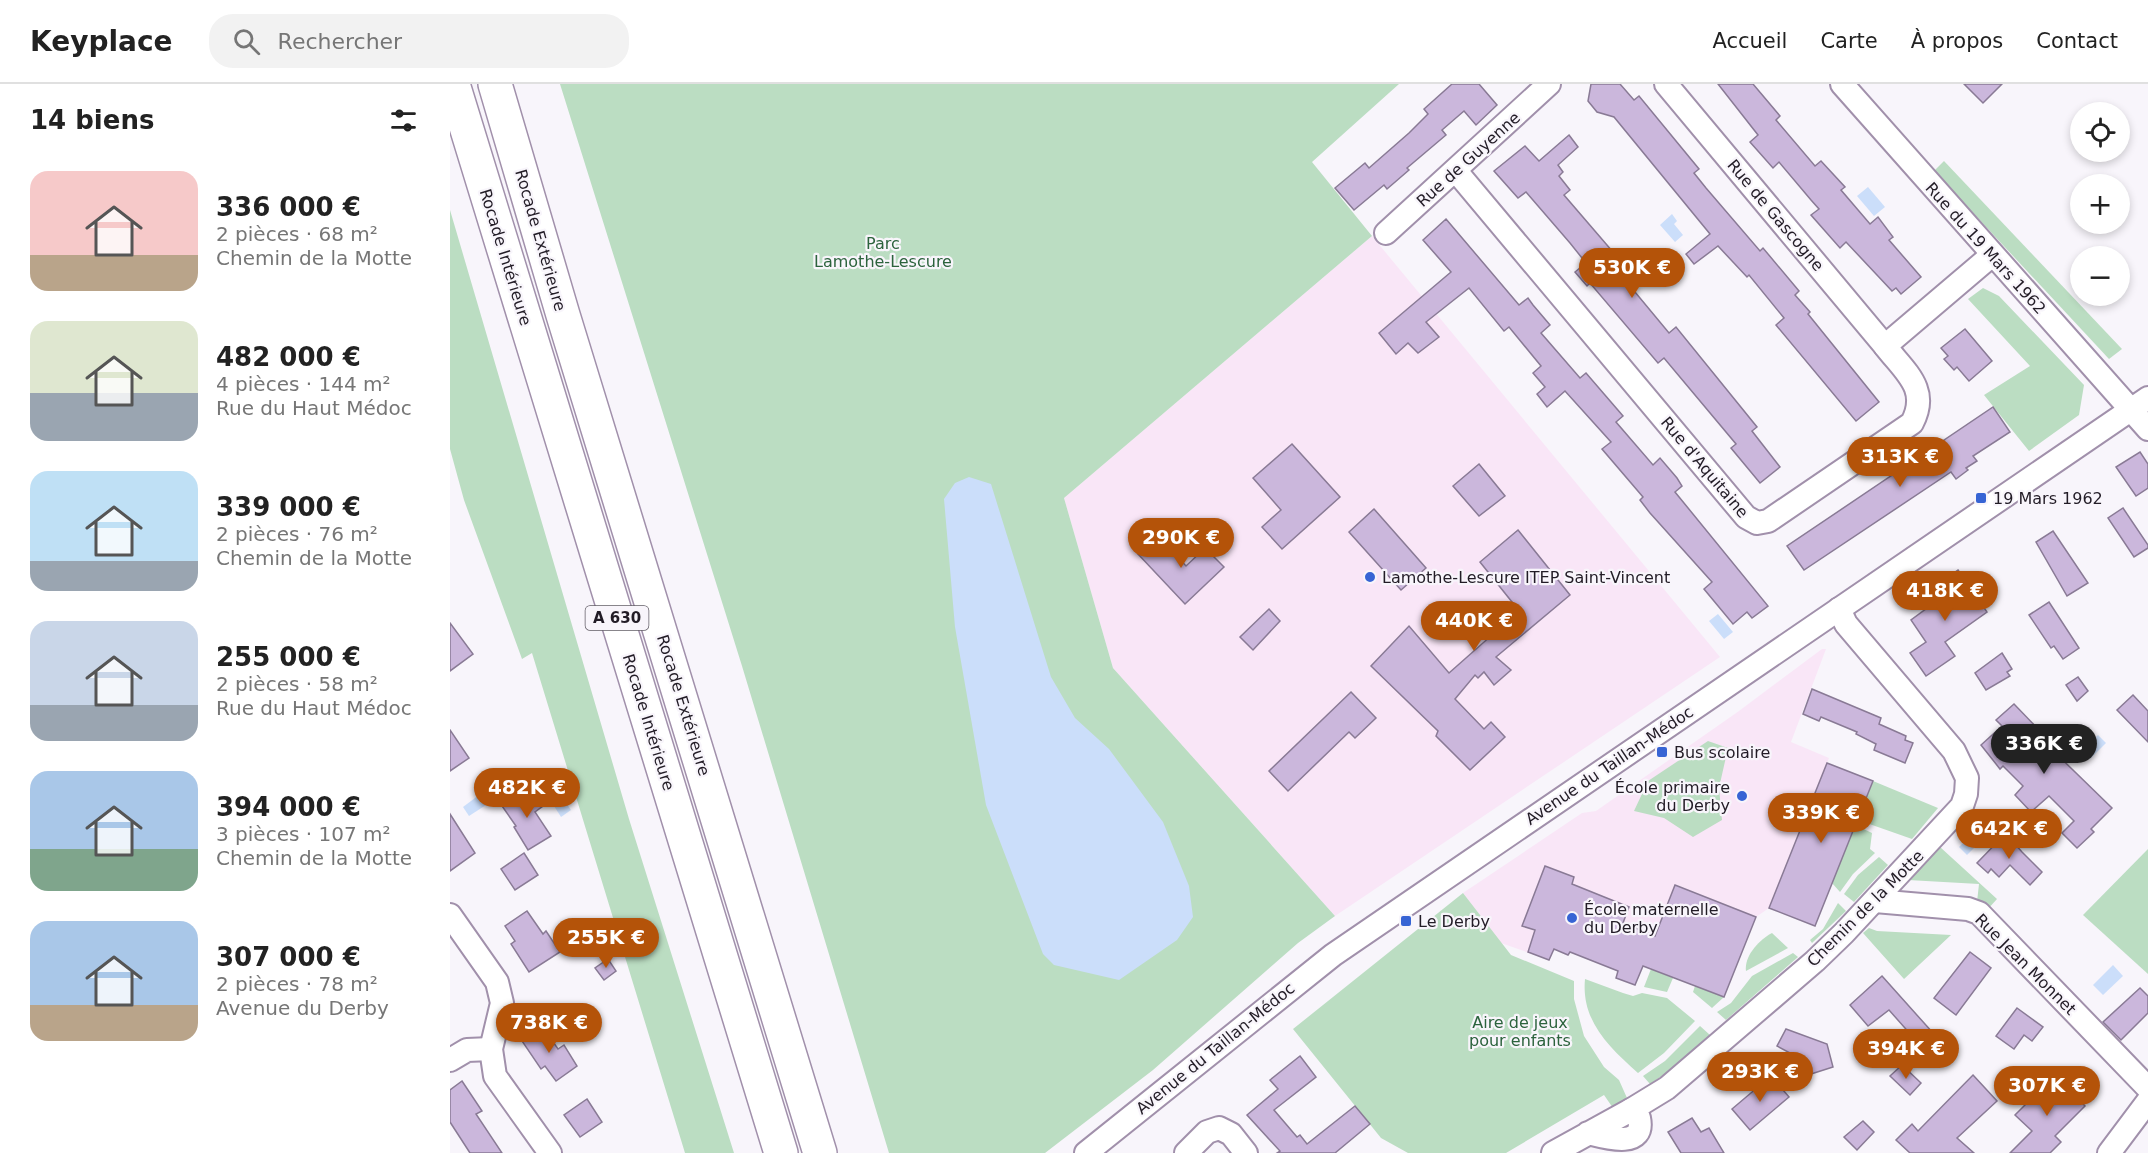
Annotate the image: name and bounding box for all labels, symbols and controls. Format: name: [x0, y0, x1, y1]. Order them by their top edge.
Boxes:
search box: [209, 14, 629, 68]
text: Keyplace: [30, 25, 173, 58]
icon: search: [230, 25, 263, 58]
text: Rechercher: [278, 29, 402, 54]
text: Accueil: [1712, 29, 1787, 53]
text: Carte: [1820, 29, 1878, 53]
text: À propos: [1911, 29, 2003, 53]
text: Contact: [2036, 29, 2118, 53]
map controls: [2070, 102, 2130, 306]
button: locate: [2070, 102, 2130, 162]
icon: filters: [387, 104, 420, 137]
text: 14 biens: [30, 105, 154, 135]
street label: Rue de Guyenne: [1413, 108, 1524, 211]
street label: Rue de Gascogne: [1723, 156, 1828, 275]
street label: Rocade Extérieure: [511, 167, 570, 313]
button: +: [2070, 174, 2130, 234]
street label: Rue du 19 Mars 1962: [1921, 179, 2050, 318]
street label: Rocade Intérieure: [476, 187, 535, 328]
text: 336 000 €: [216, 192, 361, 222]
icon: home: [78, 195, 150, 267]
text: 2 pièces · 68 m²: [216, 222, 378, 246]
park label: Parc Lamothe-Lescure: [814, 234, 952, 271]
text: Chemin de la Motte: [216, 246, 412, 270]
button: −: [2070, 246, 2130, 306]
pin: 530K €: [1583, 248, 1681, 299]
text: 530K €: [1593, 255, 1671, 279]
text: 482 000 €: [216, 342, 361, 372]
icon: home: [78, 345, 150, 417]
text: 4 pièces · 144 m²: [216, 372, 390, 396]
text: Rue du Haut Médoc: [216, 396, 412, 420]
street label: Rue d'Aquitaine: [1657, 413, 1752, 522]
pin: 313K €: [1851, 437, 1949, 488]
text: 313K €: [1861, 444, 1939, 468]
place label: 19 Mars 1962: [1993, 489, 2103, 508]
marker: 19 Mars 1962: [1974, 491, 1988, 505]
text: 339 000 €: [216, 492, 361, 522]
icon: home: [78, 495, 150, 567]
pin: 290K €: [1132, 518, 1230, 569]
text: 2 pièces · 76 m²: [216, 522, 378, 546]
text: 290K €: [1142, 525, 1220, 549]
text: Chemin de la Motte: [216, 546, 412, 570]
place label: Lamothe-Lescure ITEP Saint-Vincent: [1382, 568, 1670, 587]
marker: Lamothe-Lescure ITEP Saint-Vincent: [1363, 570, 1377, 584]
pin: 418K €: [1896, 571, 1994, 622]
text: 418K €: [1906, 578, 1984, 602]
pin: 440K €: [1425, 601, 1523, 652]
road number: A 630: [586, 606, 648, 630]
text: 440K €: [1435, 608, 1513, 632]
street label: Rocade Extérieure: [653, 632, 714, 778]
text: 255 000 €: [216, 642, 361, 672]
icon: home: [78, 645, 150, 717]
street label: Rocade Intérieure: [619, 652, 678, 793]
text: 2 pièces · 58 m²: [216, 672, 378, 696]
text: Rue du Haut Médoc: [216, 696, 412, 720]
street label: Avenue du Taillan-Médoc: [1522, 702, 1697, 829]
pin: 336K €: [1995, 724, 2093, 775]
text: 336K €: [2005, 731, 2083, 755]
place label: Bus scolaire: [1674, 743, 1770, 762]
marker: Bus scolaire: [1655, 745, 1669, 759]
pin: 482K €: [478, 768, 576, 819]
text: 482K €: [488, 775, 566, 799]
place label: École primaire du Derby: [1615, 778, 1730, 815]
marker: École primaire du Derby: [1735, 789, 1749, 803]
text: 394 000 €: [216, 792, 361, 822]
pin: 339K €: [1772, 793, 1870, 844]
icon: home: [78, 795, 150, 867]
text: 339K €: [1782, 800, 1860, 824]
pin: 642K €: [1960, 809, 2058, 860]
text: 642K €: [1970, 816, 2048, 840]
text: 3 pièces · 107 m²: [216, 822, 390, 846]
text: Chemin de la Motte: [216, 846, 412, 870]
street label: Chemin de la Motte: [1803, 846, 1928, 971]
place label: École maternelle du Derby: [1584, 900, 1719, 937]
street label: Rue Jean Monnet: [1971, 910, 2080, 1019]
marker: École maternelle du Derby: [1565, 911, 1579, 925]
place label: Le Derby: [1418, 912, 1490, 931]
marker: Le Derby: [1399, 914, 1413, 928]
pin: 255K €: [557, 918, 655, 969]
text: 255K €: [567, 925, 645, 949]
text: 307 000 €: [216, 942, 361, 972]
icon: home: [78, 945, 150, 1017]
text: 2 pièces · 78 m²: [216, 972, 378, 996]
street label: Avenue du Taillan-Médoc: [1132, 979, 1298, 1118]
text: Avenue du Derby: [216, 996, 389, 1020]
pin: 738K €: [500, 1003, 598, 1054]
text: 738K €: [510, 1010, 588, 1034]
park label: Aire de jeux pour enfants: [1469, 1013, 1571, 1050]
pin: 394K €: [1857, 1029, 1955, 1080]
text: 394K €: [1867, 1036, 1945, 1060]
pin: 293K €: [1711, 1052, 1809, 1103]
text: 293K €: [1721, 1059, 1799, 1083]
pin: 307K €: [1998, 1066, 2096, 1117]
text: 307K €: [2008, 1073, 2086, 1097]

